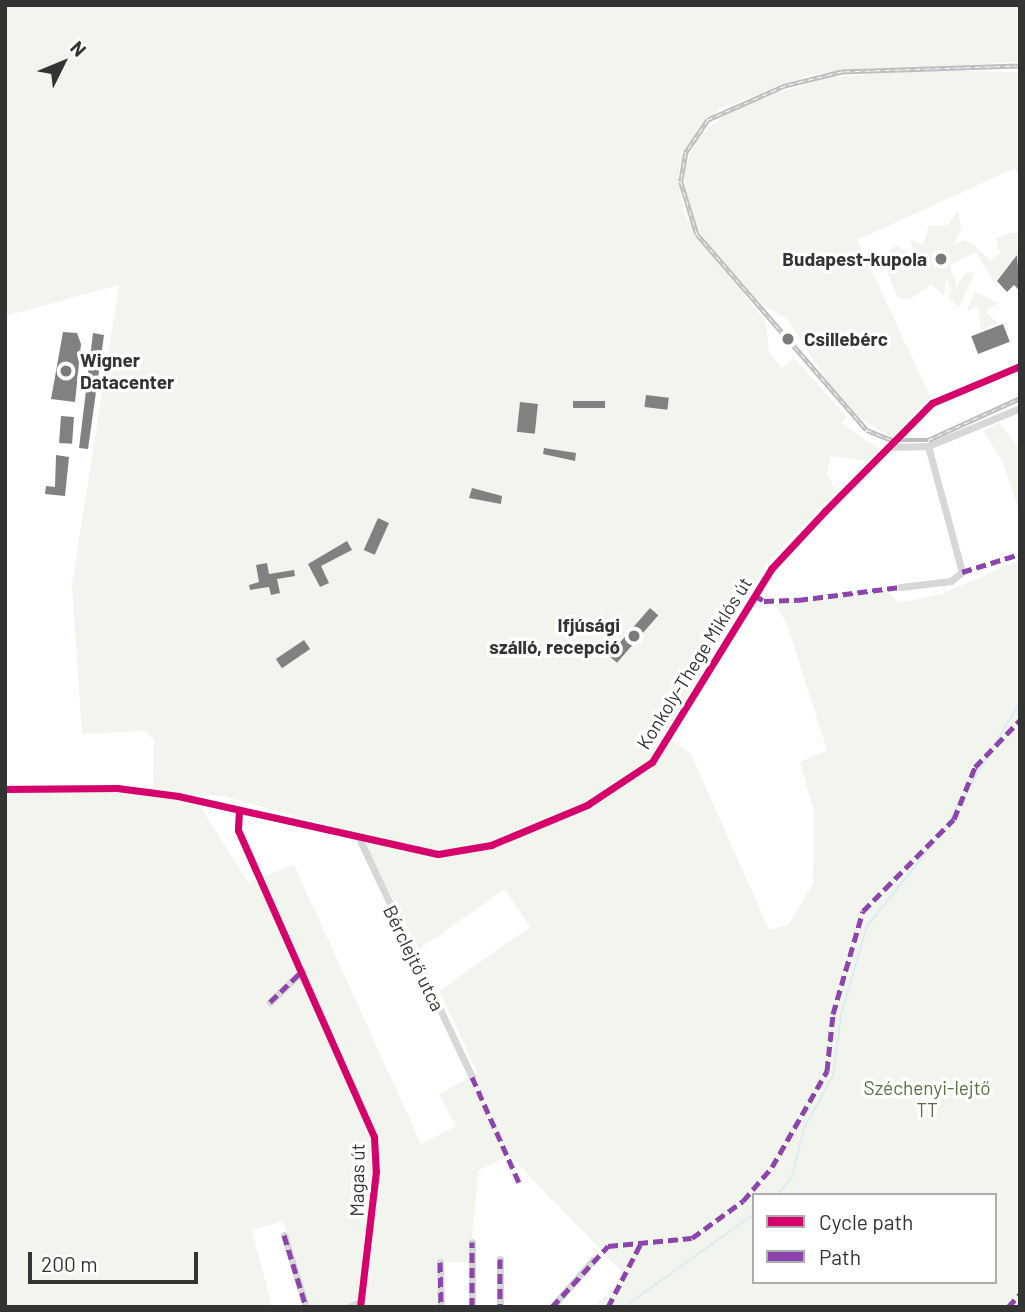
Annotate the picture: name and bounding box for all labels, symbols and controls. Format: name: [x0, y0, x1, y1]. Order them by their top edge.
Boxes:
north arrow: [28, 28, 98, 98]
text: N: [66, 36, 91, 61]
place label: Budapest-kupola: [782, 248, 927, 270]
marker: Budapest-kupola: [933, 251, 949, 267]
place label: Csillebérc: [804, 328, 888, 350]
marker: Csillebérc: [778, 329, 798, 349]
place label: Wigner Datacenter: [80, 349, 174, 393]
marker: Wigner Datacenter: [58, 363, 74, 379]
street label: Konkoly-Thege Miklós út: [632, 573, 756, 753]
place label: Ifjúsági szálló, recepció: [489, 614, 620, 658]
marker: Ifjúsági szálló, recepció: [626, 628, 642, 644]
street label: Bérclejtő utca: [379, 901, 449, 1015]
park label: Széchenyi-lejtő TT: [864, 1077, 990, 1121]
street label: Magas út: [345, 1143, 369, 1217]
legend: [752, 1193, 997, 1284]
text: Cycle path: [819, 1209, 913, 1234]
scale bar: [32, 1238, 201, 1282]
text: Path: [819, 1244, 861, 1269]
text: 200 m: [41, 1251, 98, 1276]

